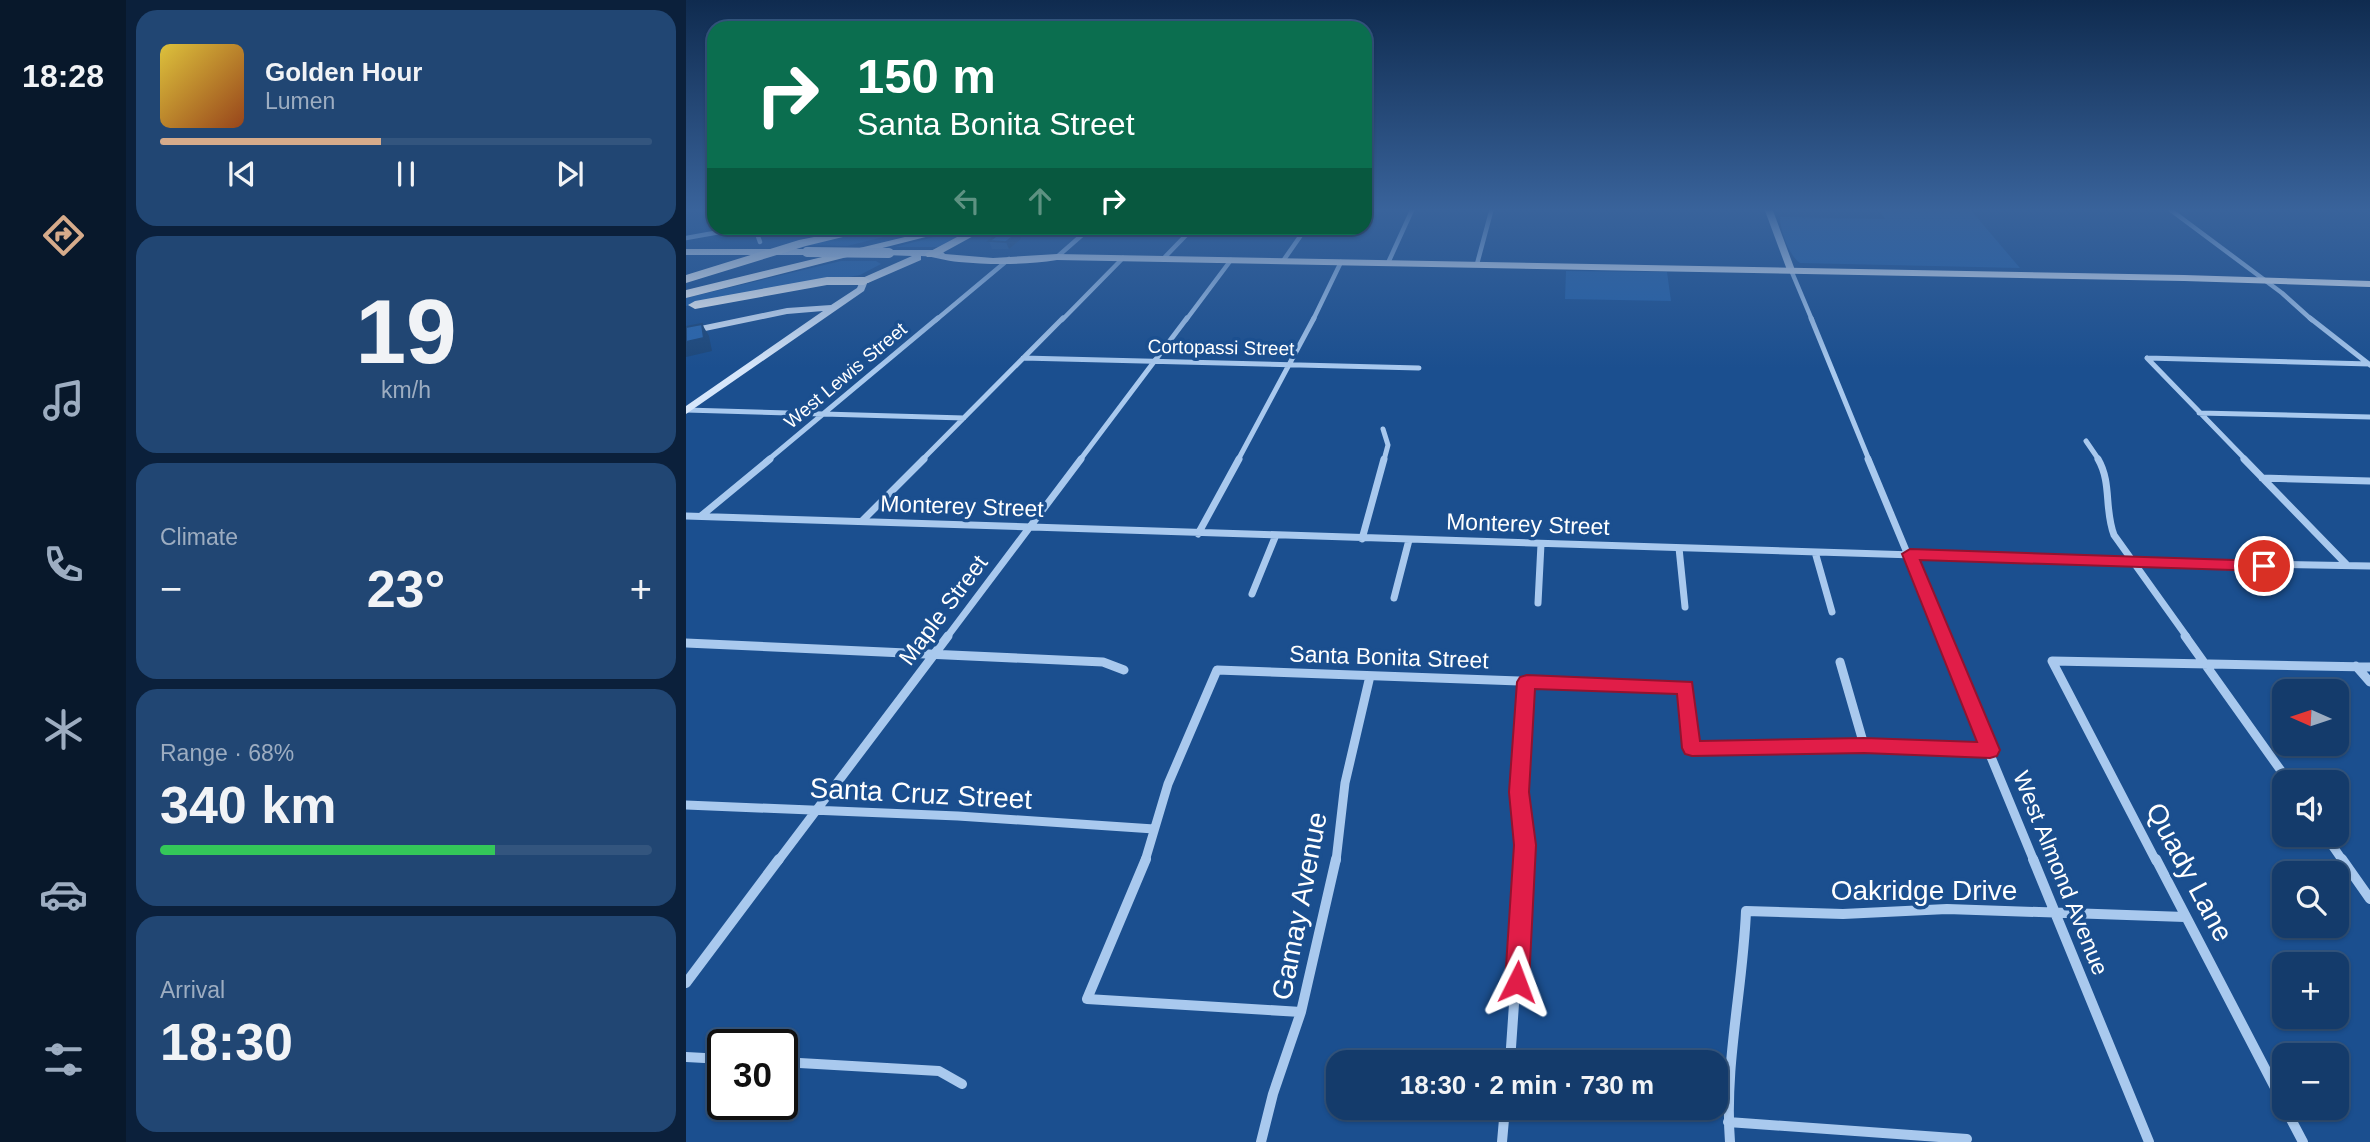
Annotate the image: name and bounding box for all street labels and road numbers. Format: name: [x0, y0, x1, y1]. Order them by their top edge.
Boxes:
street label: West Lewis Street: [780, 318, 911, 433]
street label: Cortopassi Street: [1147, 336, 1295, 359]
street label: Monterey Street: [880, 490, 1045, 522]
street label: Monterey Street: [1446, 508, 1611, 540]
street label: Maple Street: [893, 550, 993, 670]
street label: Santa Bonita Street: [1289, 641, 1490, 673]
street label: West Almond Avenue: [2008, 767, 2114, 979]
street label: Santa Cruz Street: [809, 772, 1033, 815]
street label: Quady Lane: [2140, 798, 2239, 947]
street label: Gamay Avenue: [1266, 809, 1333, 1003]
street label: Oakridge Drive: [1831, 875, 2017, 906]

